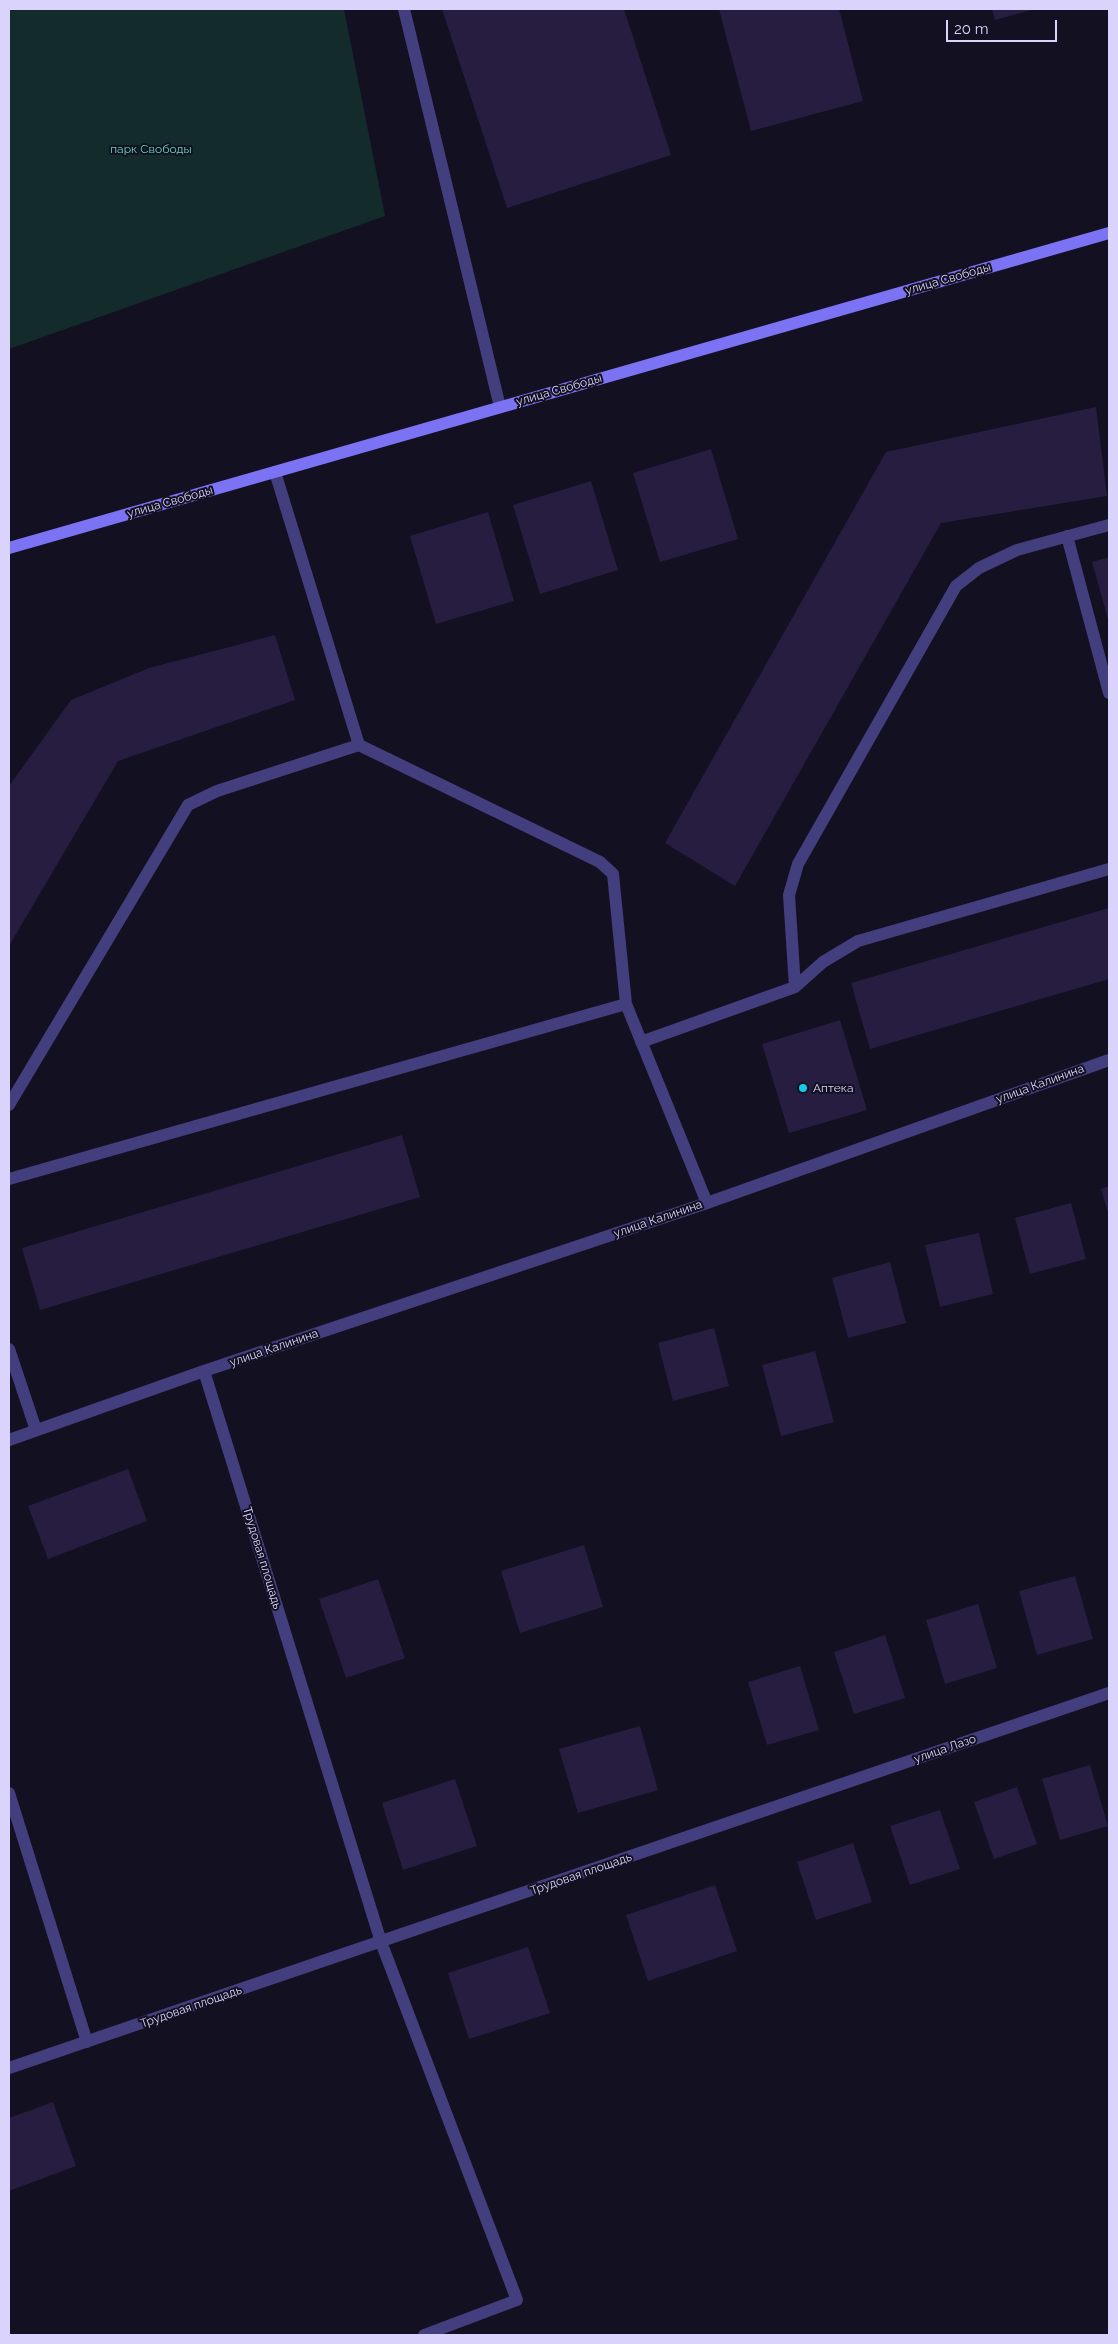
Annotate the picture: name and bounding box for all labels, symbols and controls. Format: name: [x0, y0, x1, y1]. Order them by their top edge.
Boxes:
scale bar: [948, 10, 1059, 42]
text: 20 m: [954, 20, 989, 38]
park label: парк Свободы: [110, 142, 192, 156]
street label: улица Свободы: [904, 260, 992, 298]
street label: улица Свободы: [515, 371, 603, 409]
street label: улица Свободы: [126, 483, 214, 521]
street label: улица Калинина: [994, 1061, 1086, 1107]
place label: Аптека: [813, 1081, 853, 1095]
marker: Аптека: [797, 1082, 809, 1094]
street label: улица Калинина: [612, 1197, 704, 1241]
street label: улица Калинина: [228, 1326, 320, 1370]
street label: Трудовая площадь: [240, 1505, 284, 1611]
street label: улица Лазо: [912, 1732, 978, 1766]
street label: Трудовая площадь: [528, 1850, 634, 1898]
street label: Трудовая площадь: [138, 1983, 244, 2031]

